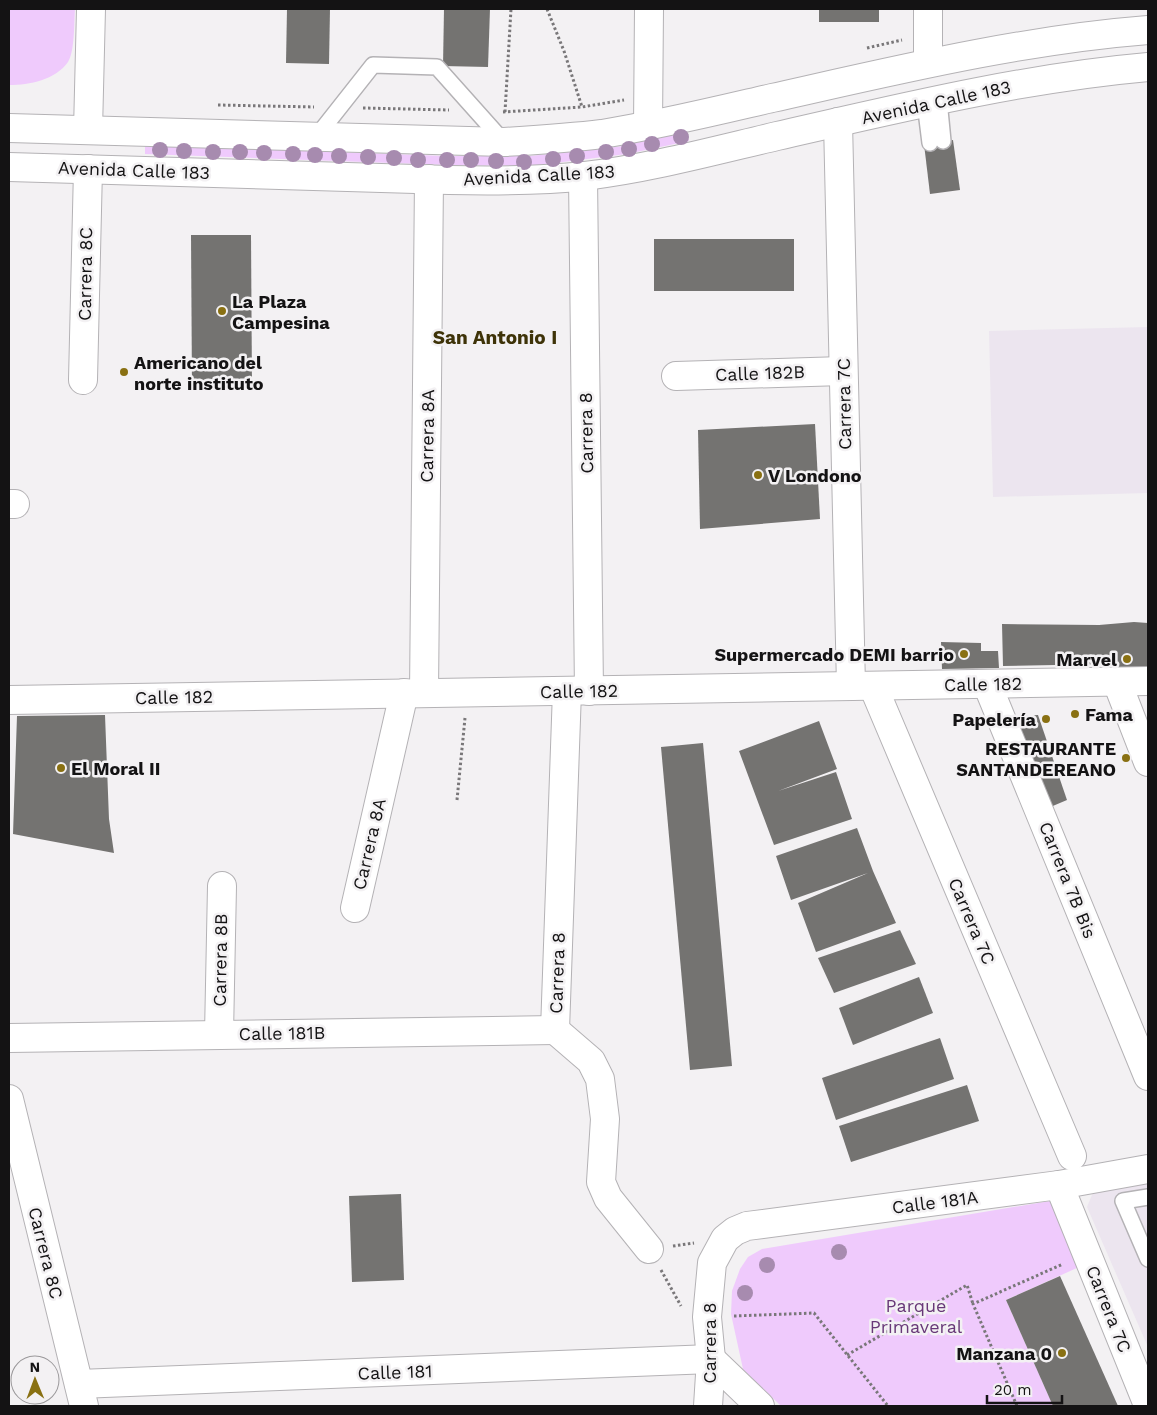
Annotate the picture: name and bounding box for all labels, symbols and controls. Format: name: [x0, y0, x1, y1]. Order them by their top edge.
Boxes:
street label: Avenida Calle 183: [859, 76, 1013, 128]
street label: Avenida Calle 183: [58, 157, 210, 183]
street label: Avenida Calle 183: [462, 161, 616, 189]
street label: Carrera 8C: [74, 227, 96, 321]
place label: La Plaza Campesina: [232, 291, 330, 333]
marker: La Plaza Campesina: [216, 305, 228, 317]
district label: San Antonio I: [433, 326, 557, 349]
place label: Americano del norte instituto: [134, 352, 264, 394]
street label: Carrera 7C: [833, 358, 855, 450]
street label: Calle 182B: [715, 361, 805, 385]
marker: Americano del norte instituto: [118, 366, 130, 378]
street label: Carrera 8A: [416, 389, 438, 483]
street label: Carrera 8: [575, 392, 597, 474]
place label: V Londono: [768, 465, 862, 486]
marker: V Londono: [752, 469, 764, 481]
place label: Supermercado DEMI barrio: [714, 644, 954, 665]
marker: Supermercado DEMI barrio: [958, 648, 970, 660]
place label: Marvel: [1056, 649, 1117, 670]
marker: Marvel: [1121, 653, 1133, 665]
street label: Calle 182: [944, 673, 1022, 695]
street label: Calle 182: [540, 680, 618, 702]
street label: Calle 182: [135, 686, 213, 708]
place label: Fama: [1085, 704, 1134, 725]
marker: Fama: [1069, 708, 1081, 720]
place label: Papelería: [952, 709, 1037, 730]
marker: Papelería: [1040, 713, 1052, 725]
place label: RESTAURANTE SANTANDEREANO: [956, 738, 1116, 780]
marker: RESTAURANTE SANTANDEREANO: [1120, 752, 1132, 764]
place label: El Moral II: [71, 758, 161, 779]
marker: El Moral II: [55, 762, 67, 774]
street label: Carrera 8A: [348, 796, 390, 892]
street label: Carrera 7B Bis: [1035, 819, 1101, 941]
street label: Carrera 7C: [944, 875, 1000, 967]
street label: Carrera 8B: [209, 913, 231, 1007]
street label: Carrera 8: [545, 932, 569, 1014]
street label: Calle 181B: [239, 1022, 325, 1044]
street label: Calle 181A: [891, 1186, 979, 1218]
street label: Carrera 8C: [24, 1205, 68, 1301]
street label: Carrera 7C: [1082, 1262, 1136, 1356]
park label: Parque Primaveral: [870, 1295, 963, 1337]
street label: Carrera 8: [699, 1302, 720, 1384]
place label: Manzana 0: [956, 1343, 1052, 1364]
marker: Manzana 0: [1056, 1347, 1068, 1359]
north arrow: [10, 1355, 60, 1405]
text: N: [29, 1359, 40, 1375]
street label: Calle 181: [357, 1360, 433, 1384]
scale bar: [987, 1372, 1062, 1404]
text: 20 m: [994, 1381, 1032, 1399]

